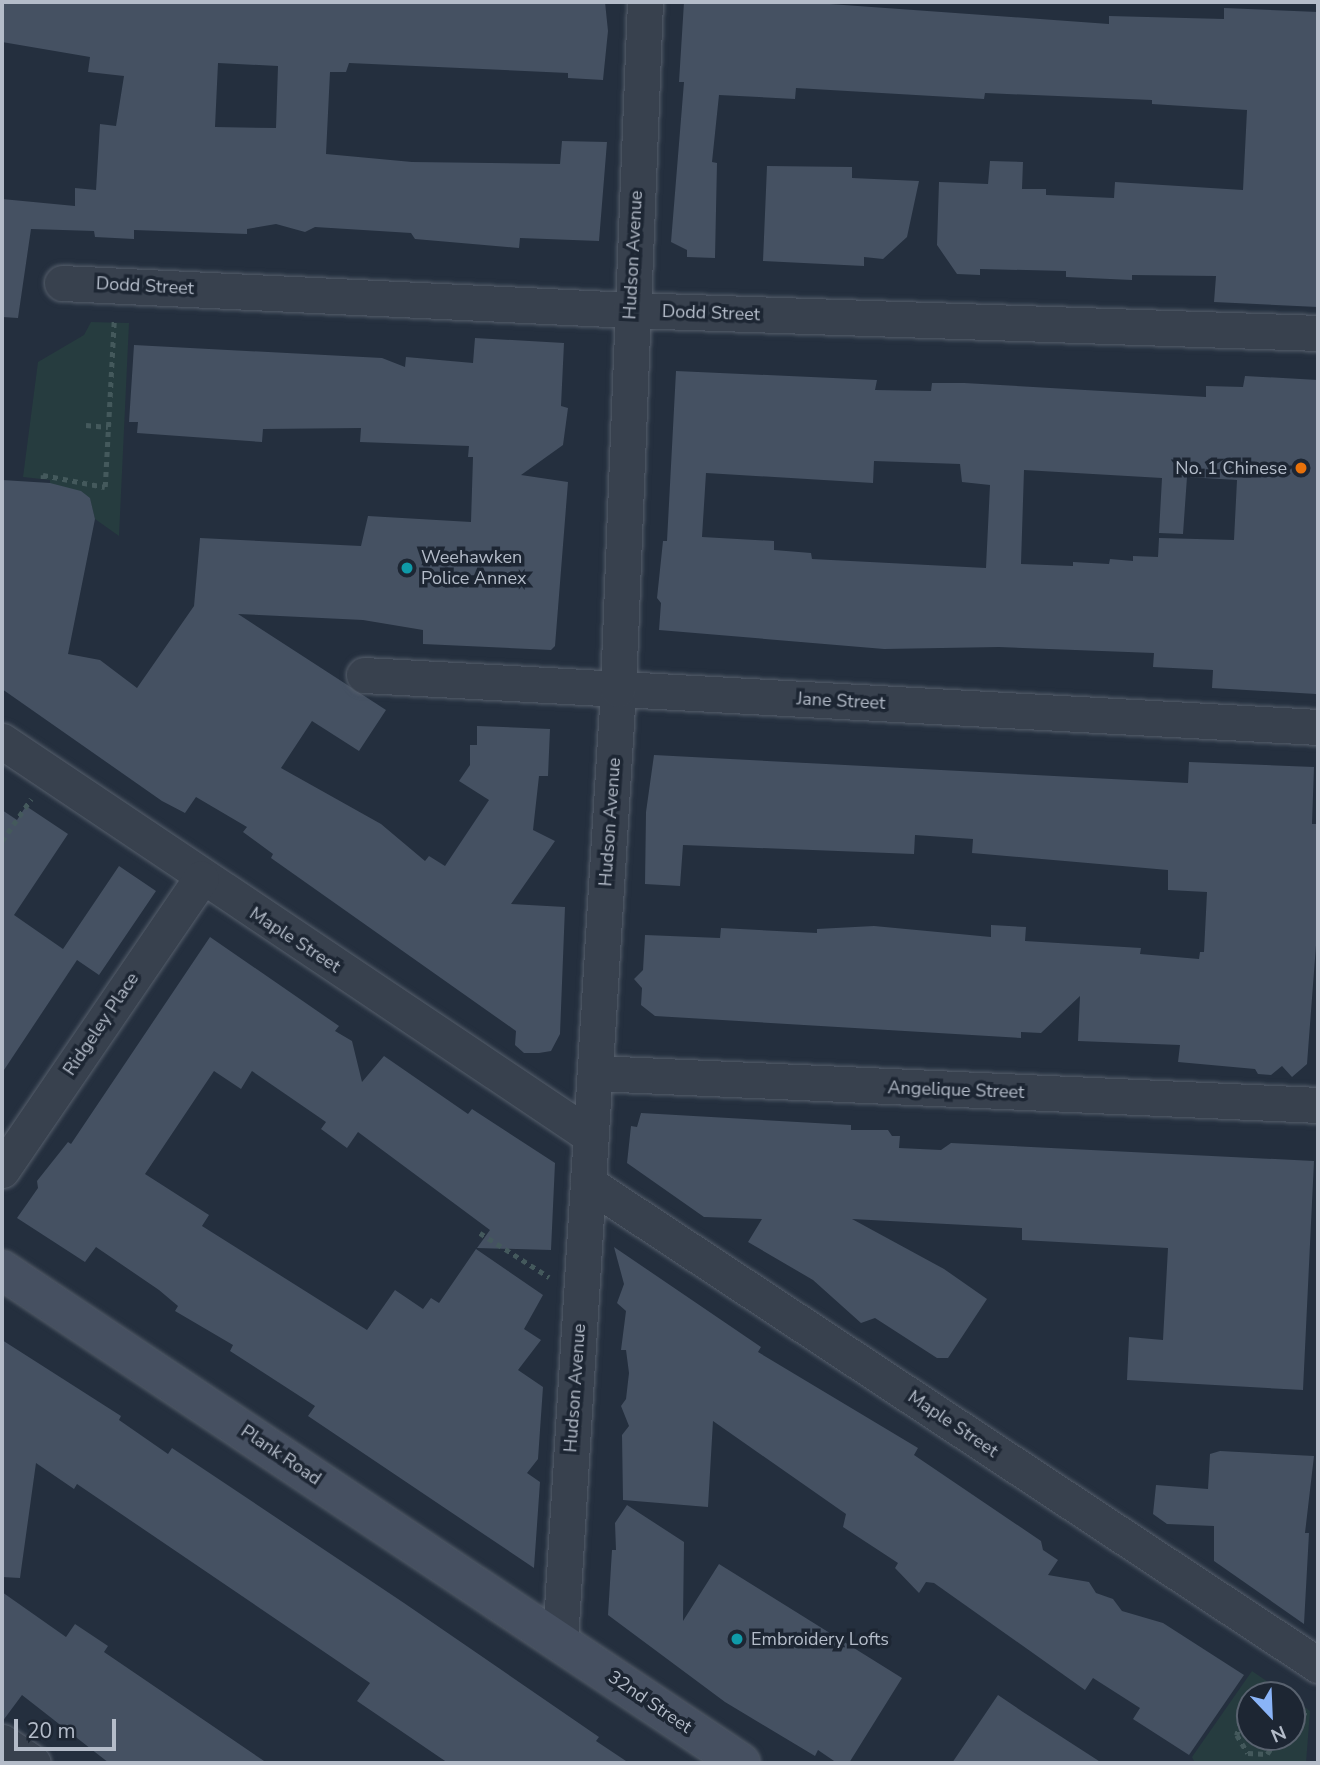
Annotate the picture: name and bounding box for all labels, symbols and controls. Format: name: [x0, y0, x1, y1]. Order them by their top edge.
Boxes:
street label: Hudson Avenue: [619, 190, 647, 320]
street label: Dodd Street: [95, 273, 195, 299]
street label: Dodd Street: [662, 300, 760, 326]
place label: No. 1 Chinese: [1175, 457, 1287, 479]
marker: No. 1 Chinese: [1293, 460, 1309, 476]
place label: Weehawken Police Annex: [421, 547, 526, 590]
marker: Weehawken Police Annex: [399, 560, 415, 576]
street label: Jane Street: [796, 688, 886, 714]
street label: Hudson Avenue: [595, 757, 625, 887]
street label: Maple Street: [246, 903, 344, 977]
street label: Ridgeley Place: [59, 968, 143, 1080]
street label: Angelique Street: [887, 1077, 1025, 1103]
street label: Hudson Avenue: [560, 1323, 590, 1453]
street label: Maple Street: [904, 1386, 1002, 1462]
street label: Plank Road: [237, 1420, 325, 1490]
place label: Embroidery Lofts: [751, 1628, 889, 1650]
marker: Embroidery Lofts: [729, 1631, 745, 1647]
street label: 32nd Street: [604, 1666, 696, 1738]
north arrow: [1236, 1681, 1306, 1751]
scale bar: [18, 1706, 119, 1750]
text: 20 m: [27, 1717, 76, 1745]
text: N: [1267, 1719, 1290, 1748]

